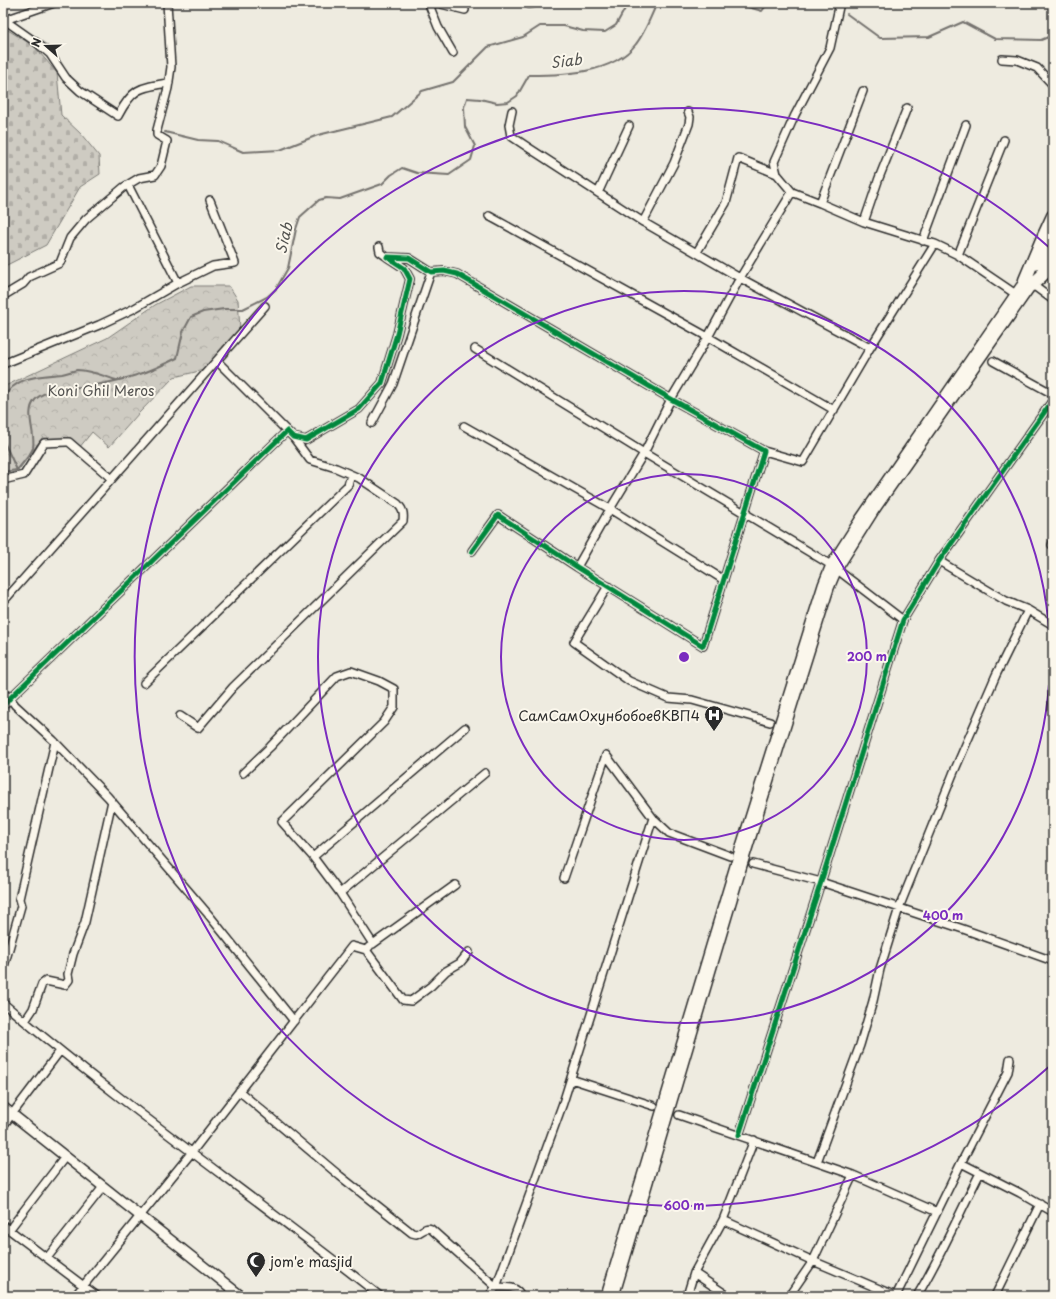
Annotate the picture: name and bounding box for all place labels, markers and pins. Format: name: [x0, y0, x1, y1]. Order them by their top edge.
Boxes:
centre of rings: [677, 650, 691, 664]
hospital icon: СамСамОхунбобоевКВП4: [703, 704, 725, 732]
place label: СамСамОхунбобоевКВП4: [518, 705, 700, 726]
mosque icon: jom'e masjid: [245, 1250, 267, 1278]
place label: jom'e masjid: [268, 1251, 353, 1272]

